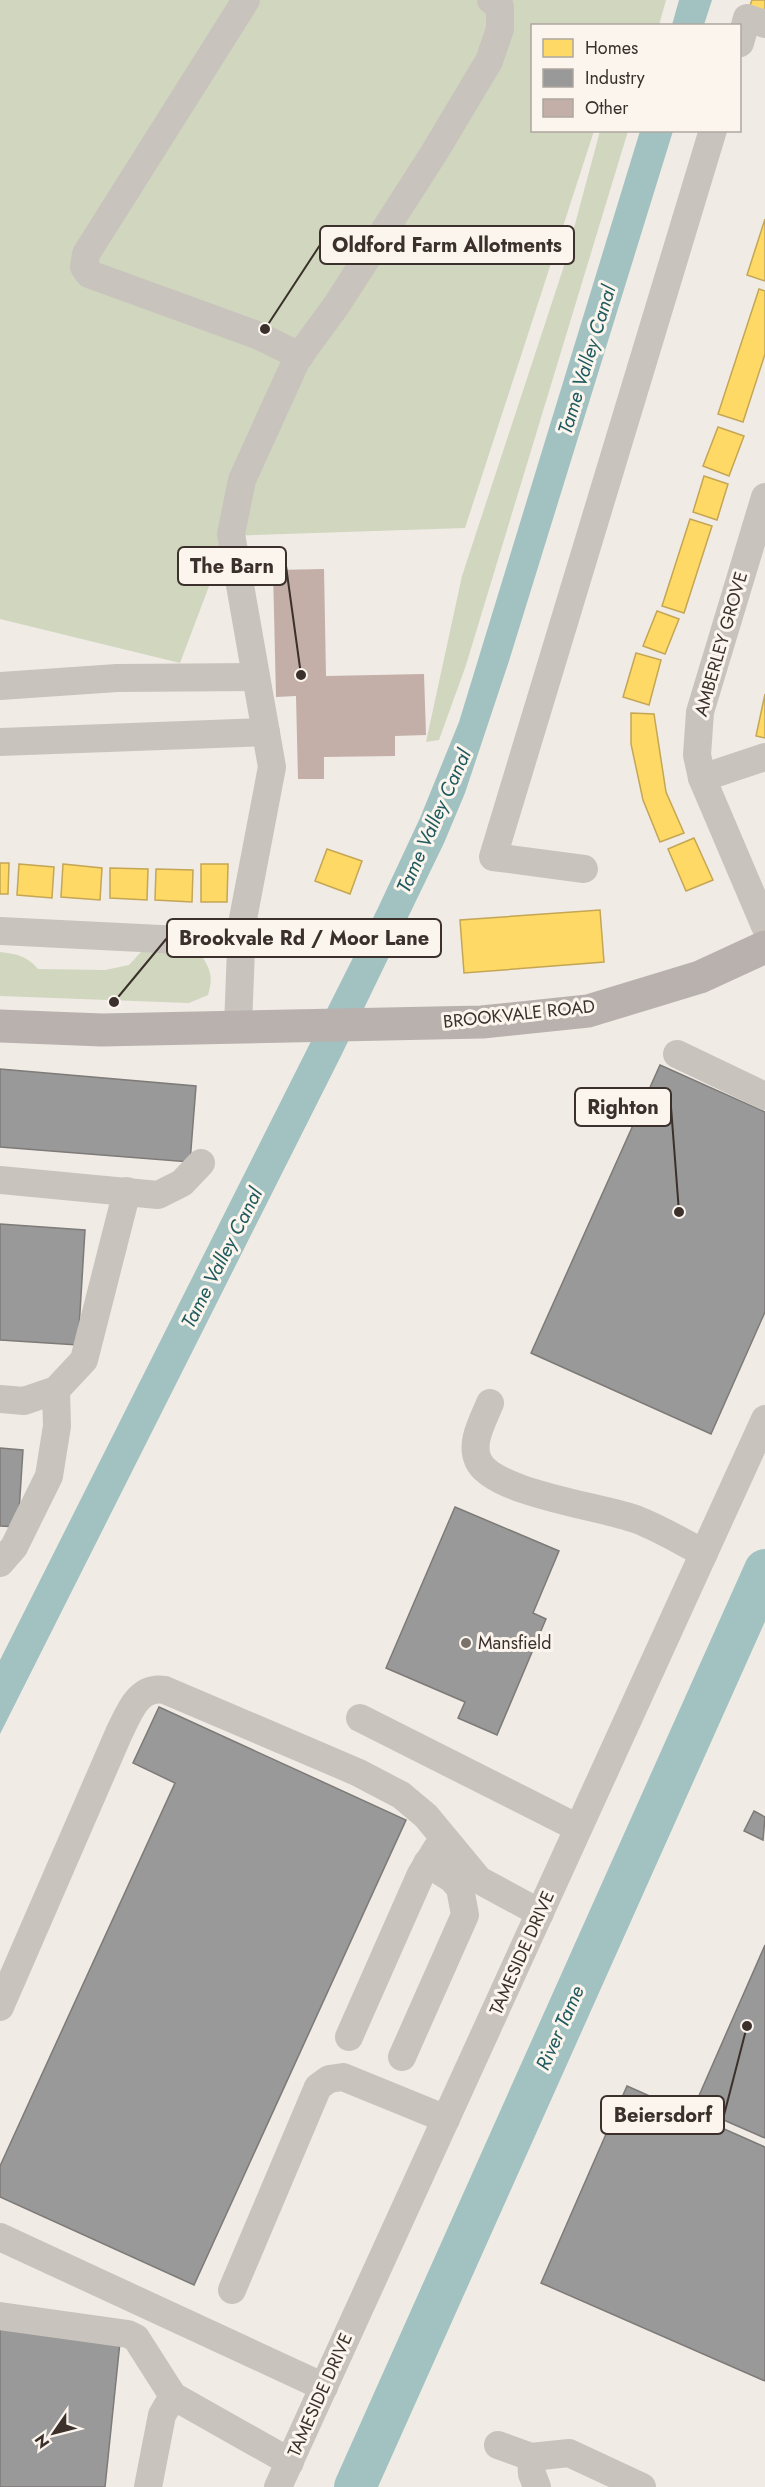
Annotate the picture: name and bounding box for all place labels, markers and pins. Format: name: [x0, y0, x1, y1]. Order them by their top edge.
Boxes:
callout: Oldford Farm Allotments: [320, 226, 574, 264]
callout: The Barn: [178, 547, 286, 585]
callout: Brookvale Rd / Moor Lane: [167, 919, 441, 957]
callout: Righton: [575, 1088, 671, 1126]
place label: Mansfield: [478, 1630, 551, 1656]
marker: Mansfield: [459, 1636, 473, 1650]
callout: Beiersdorf: [601, 2096, 724, 2134]

